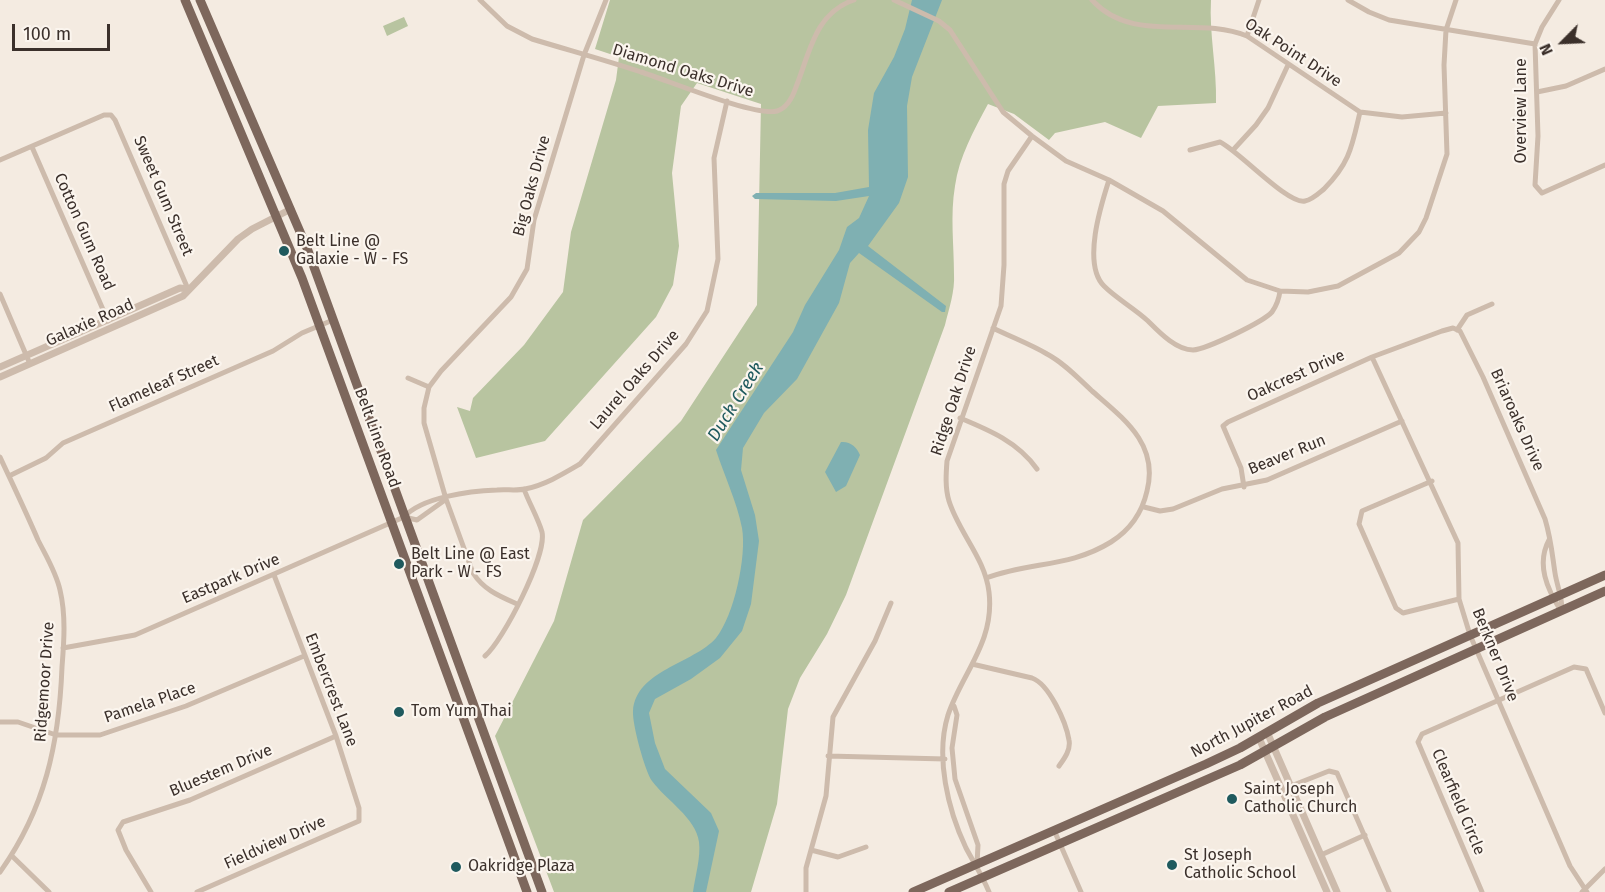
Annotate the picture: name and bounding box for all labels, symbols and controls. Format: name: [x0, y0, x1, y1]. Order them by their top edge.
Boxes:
scale bar: [15, 12, 112, 50]
north arrow: [1533, 12, 1593, 72]
street label: Oak Point Drive: [1241, 15, 1345, 91]
text: 100 m: [23, 23, 71, 45]
street label: Diamond Oaks Drive: [610, 40, 756, 102]
text: N: [1535, 41, 1557, 58]
street label: Overview Lane: [1512, 58, 1532, 164]
street label: Sweet Gum Street: [129, 133, 197, 259]
street label: Big Oaks Drive: [509, 133, 555, 239]
street label: Cotton Gum Road: [50, 170, 118, 294]
place label: Belt Line @ Galaxie - W - FS: [296, 232, 408, 270]
marker: Belt Line @ Galaxie - W - FS: [277, 244, 291, 258]
street label: Galaxie Road: [43, 295, 137, 351]
street label: Laurel Oaks Drive: [586, 326, 684, 434]
street label: Ridge Oak Drive: [927, 344, 981, 458]
street label: Oakcrest Drive: [1244, 346, 1348, 406]
street label: Flameleaf Street: [106, 351, 222, 417]
water label: Duck Creek: [703, 358, 769, 446]
street label: Briaroaks Drive: [1486, 366, 1548, 474]
street label: Belt Line Road: [350, 385, 404, 491]
street label: Beaver Run: [1245, 431, 1329, 479]
place label: Belt Line @ East Park - W - FS: [411, 545, 530, 583]
street label: Eastpark Drive: [179, 550, 283, 608]
marker: Belt Line @ East Park - W - FS: [392, 557, 406, 571]
street label: Berkner Drive: [1468, 606, 1522, 704]
street label: Ridgemoor Drive: [31, 621, 59, 743]
street label: Embercrest Lane: [301, 630, 361, 750]
street label: Pamela Place: [102, 678, 198, 728]
street label: North Jupiter Road: [1188, 682, 1316, 762]
place label: Tom Yum Thai: [411, 702, 512, 722]
marker: Tom Yum Thai: [392, 705, 406, 719]
street label: Bluestem Drive: [167, 741, 275, 801]
street label: Clearfield Circle: [1427, 746, 1489, 858]
place label: Saint Joseph Catholic Church: [1244, 780, 1357, 818]
marker: Saint Joseph Catholic Church: [1225, 792, 1239, 806]
street label: Fieldview Drive: [221, 812, 329, 874]
place label: St Joseph Catholic School: [1184, 846, 1296, 884]
place label: Oakridge Plaza: [468, 857, 575, 877]
marker: St Joseph Catholic School: [1165, 858, 1179, 872]
marker: Oakridge Plaza: [449, 860, 463, 874]

